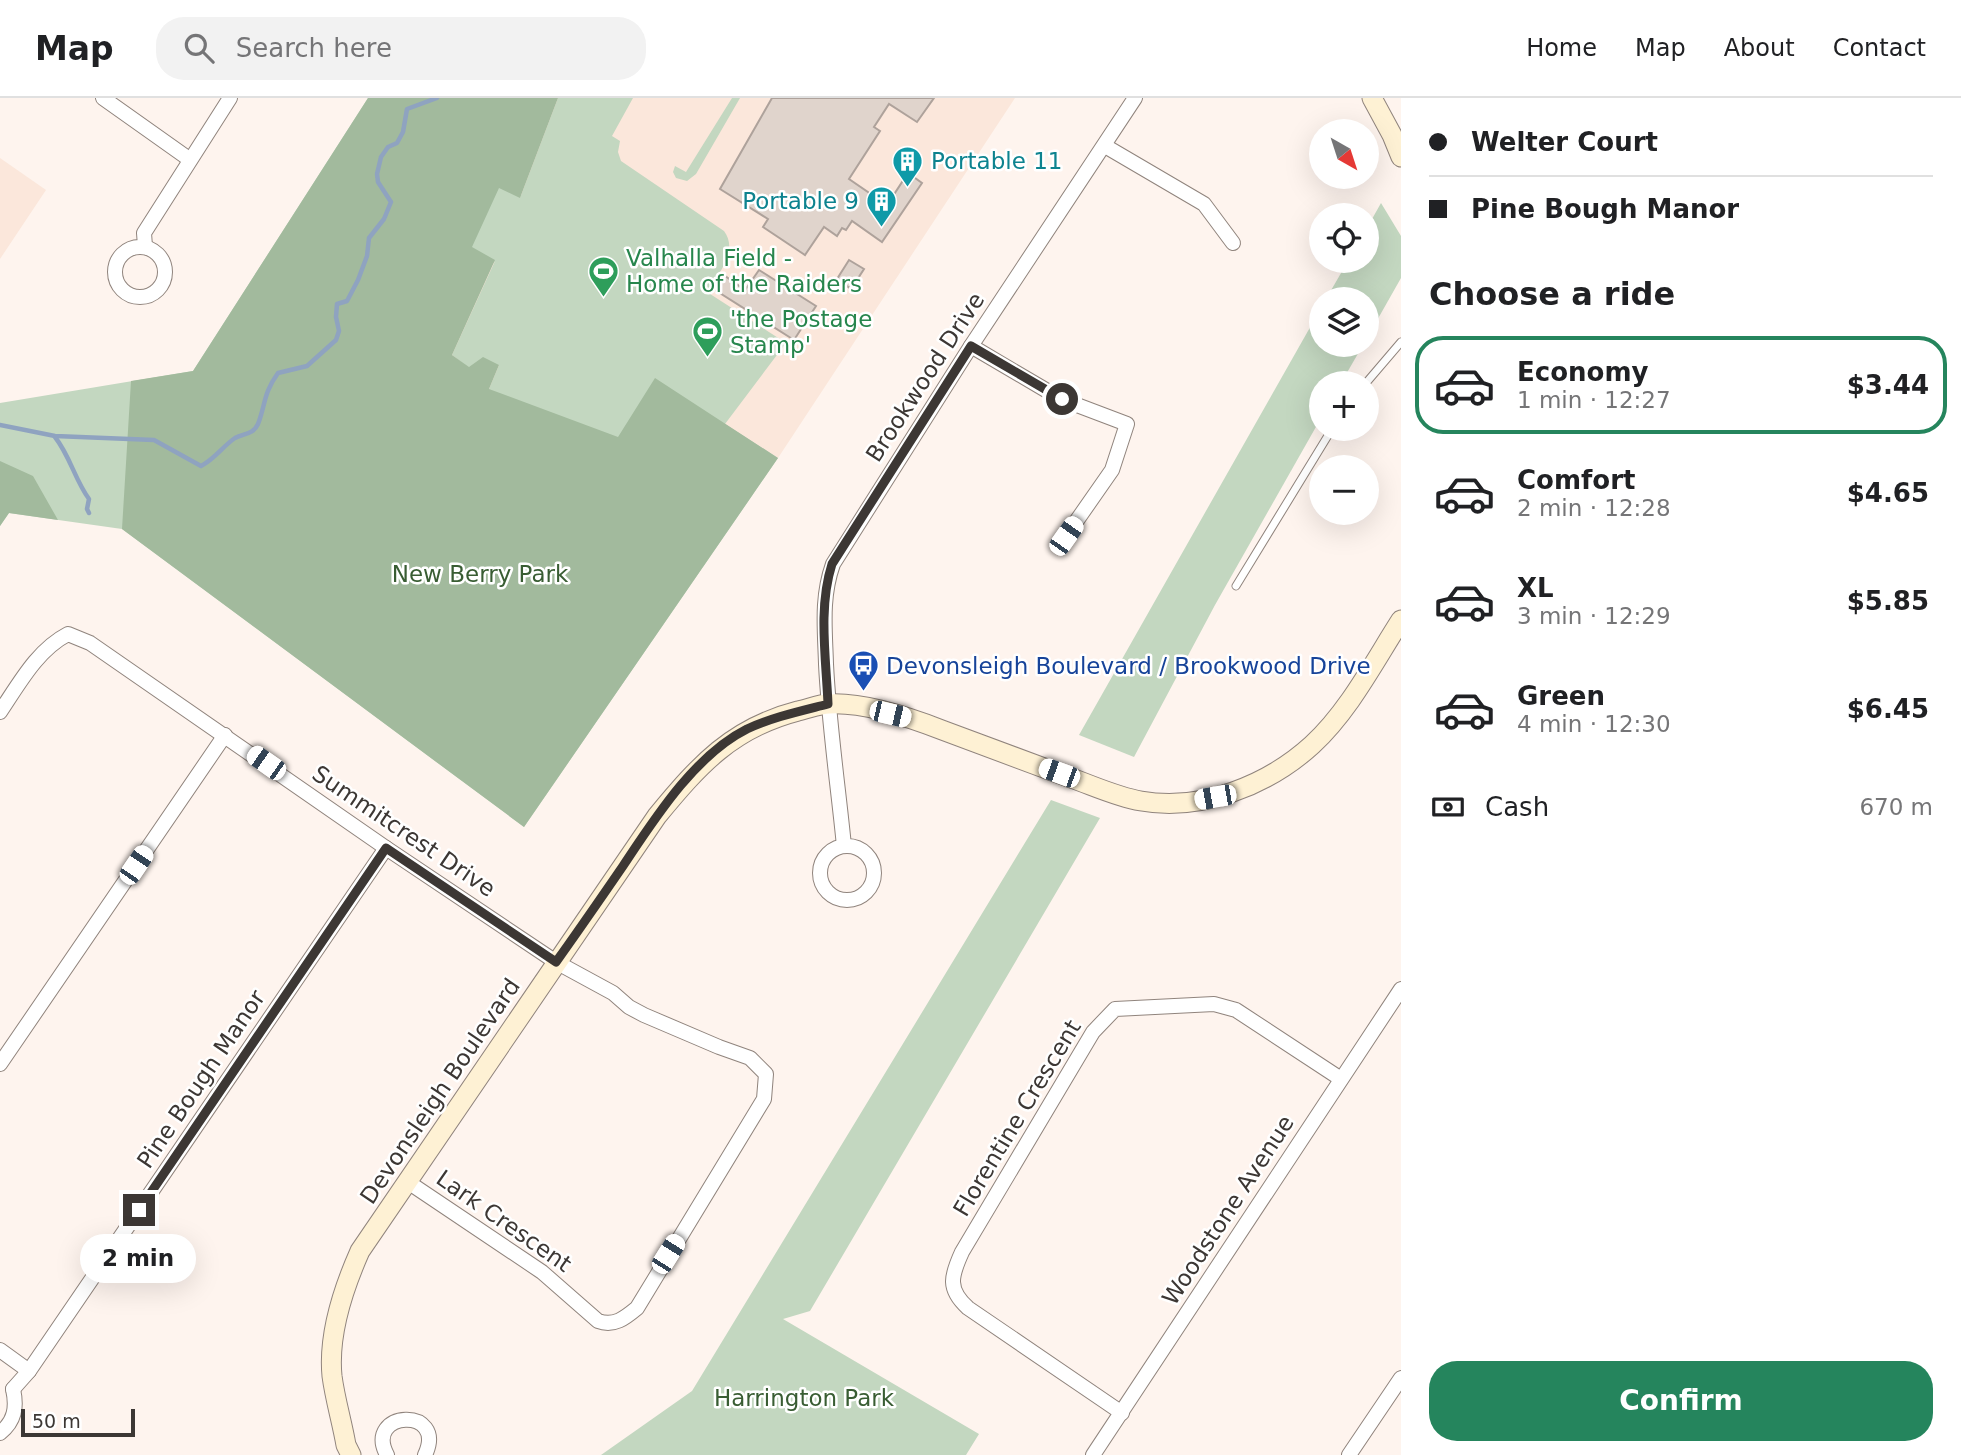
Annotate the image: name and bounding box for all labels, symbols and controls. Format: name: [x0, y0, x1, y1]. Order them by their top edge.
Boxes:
search box: [156, 17, 646, 80]
text: Map: [35, 29, 114, 68]
icon: search: [180, 29, 218, 67]
text: Search here: [236, 33, 392, 63]
text: Home: [1526, 34, 1597, 62]
text: Map: [1635, 34, 1686, 62]
text: About: [1724, 34, 1795, 62]
text: Contact: [1833, 34, 1926, 62]
north arrow: [1309, 119, 1379, 189]
map controls: [1309, 119, 1379, 525]
text: Welter Court: [1471, 127, 1658, 157]
building icon: Portable 11: [891, 144, 925, 188]
place label: Portable 11: [931, 148, 1062, 174]
building icon: Portable 9: [865, 184, 899, 228]
place label: Portable 9: [742, 188, 859, 214]
text: Pine Bough Manor: [1471, 194, 1739, 224]
button: locate: [1309, 203, 1379, 273]
place label: Valhalla Field - Home of the Raiders: [626, 245, 862, 297]
sports icon: Valhalla Field - Home of the Raiders: [586, 254, 620, 298]
text: Choose a ride: [1429, 275, 1675, 313]
button: layers: [1309, 287, 1379, 357]
street label: Brookwood Drive: [861, 288, 989, 466]
place label: 'the Postage Stamp': [730, 306, 872, 358]
sports icon: 'the Postage Stamp': [690, 315, 724, 359]
icon: car: [1433, 354, 1496, 417]
text: Economy: [1517, 357, 1648, 387]
text: $3.44: [1847, 370, 1929, 400]
button: +: [1309, 371, 1379, 441]
route start: [1046, 383, 1078, 415]
text: 1 min · 12:27: [1517, 387, 1671, 413]
button: −: [1309, 455, 1379, 525]
icon: car: [1433, 462, 1496, 525]
text: Comfort: [1517, 465, 1635, 495]
text: $4.65: [1847, 478, 1929, 508]
text: 2 min · 12:28: [1517, 495, 1671, 521]
car: [1046, 513, 1087, 559]
park label: New Berry Park: [392, 561, 569, 587]
icon: car: [1433, 570, 1496, 633]
text: XL: [1517, 573, 1554, 603]
text: $5.85: [1847, 586, 1929, 616]
text: 3 min · 12:29: [1517, 603, 1671, 629]
bus stop icon: Devonsleigh Boulevard / Brookwood Drive: [846, 649, 880, 693]
place label: Devonsleigh Boulevard / Brookwood Drive: [886, 653, 1371, 679]
icon: car: [1433, 678, 1496, 741]
text: Green: [1517, 681, 1605, 711]
text: $6.45: [1847, 694, 1929, 724]
car: [868, 699, 913, 729]
text: 4 min · 12:30: [1517, 711, 1671, 737]
car: [243, 742, 290, 784]
car: [1036, 756, 1083, 790]
street label: Summitcrest Drive: [308, 760, 500, 902]
car: [1193, 783, 1238, 811]
icon: cash: [1429, 788, 1467, 826]
text: Cash: [1485, 792, 1549, 822]
text: 670 m: [1859, 794, 1933, 820]
car: [116, 842, 157, 888]
street label: Devonsleigh Boulevard: [355, 974, 525, 1208]
street label: Pine Bough Manor: [132, 985, 270, 1173]
street label: Florentine Crescent: [948, 1015, 1086, 1221]
street label: Woodstone Avenue: [1157, 1110, 1299, 1310]
street label: Lark Crescent: [432, 1165, 576, 1277]
route end: [123, 1194, 155, 1226]
car: [648, 1231, 689, 1277]
callout: 2 min: [81, 1234, 197, 1284]
text: 2 min: [102, 1245, 174, 1271]
button: Confirm: [1429, 1361, 1933, 1441]
park label: Harrington Park: [714, 1385, 895, 1411]
scale bar: [21, 1406, 135, 1438]
text: 50 m: [32, 1410, 81, 1432]

